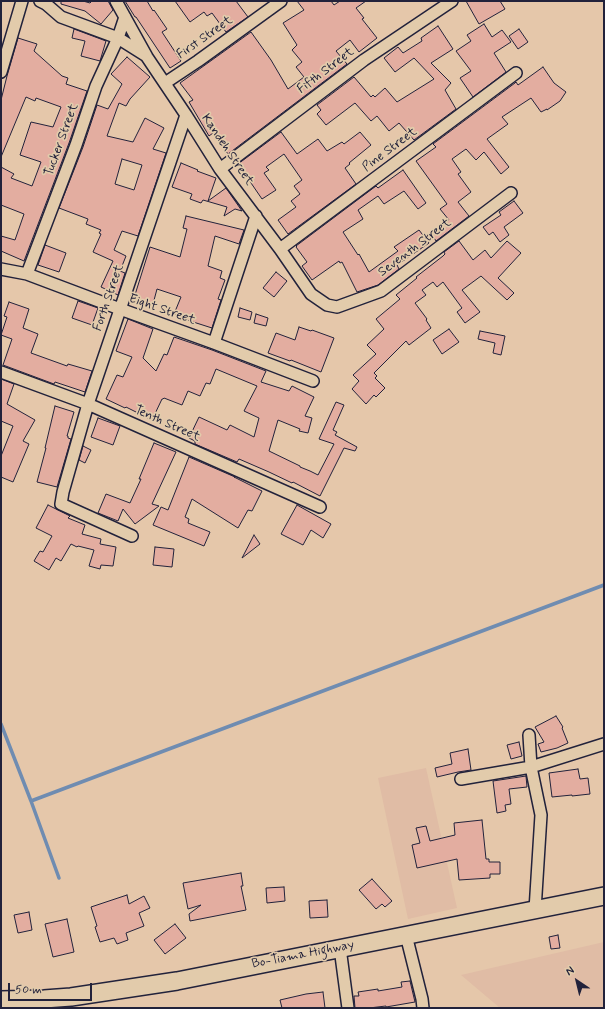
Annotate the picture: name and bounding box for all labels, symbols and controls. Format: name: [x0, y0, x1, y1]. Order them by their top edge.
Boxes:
street label: First Street: [174, 13, 236, 63]
street label: Fifth Street: [294, 45, 358, 97]
street label: Tucker Street: [42, 102, 82, 178]
street label: Kandeh Street: [197, 111, 257, 189]
street label: Pine Street: [360, 124, 420, 176]
street label: Seventh Street: [375, 215, 455, 281]
street label: Forth Street: [90, 263, 128, 333]
street label: Eight Street: [127, 291, 197, 329]
street label: Tenth Street: [132, 403, 202, 445]
street label: Bo-Tiama Highway: [250, 937, 356, 973]
north arrow: [557, 961, 597, 1001]
text: N: [563, 963, 577, 979]
scale bar: [10, 975, 94, 1001]
text: 50 m: [15, 982, 42, 998]

